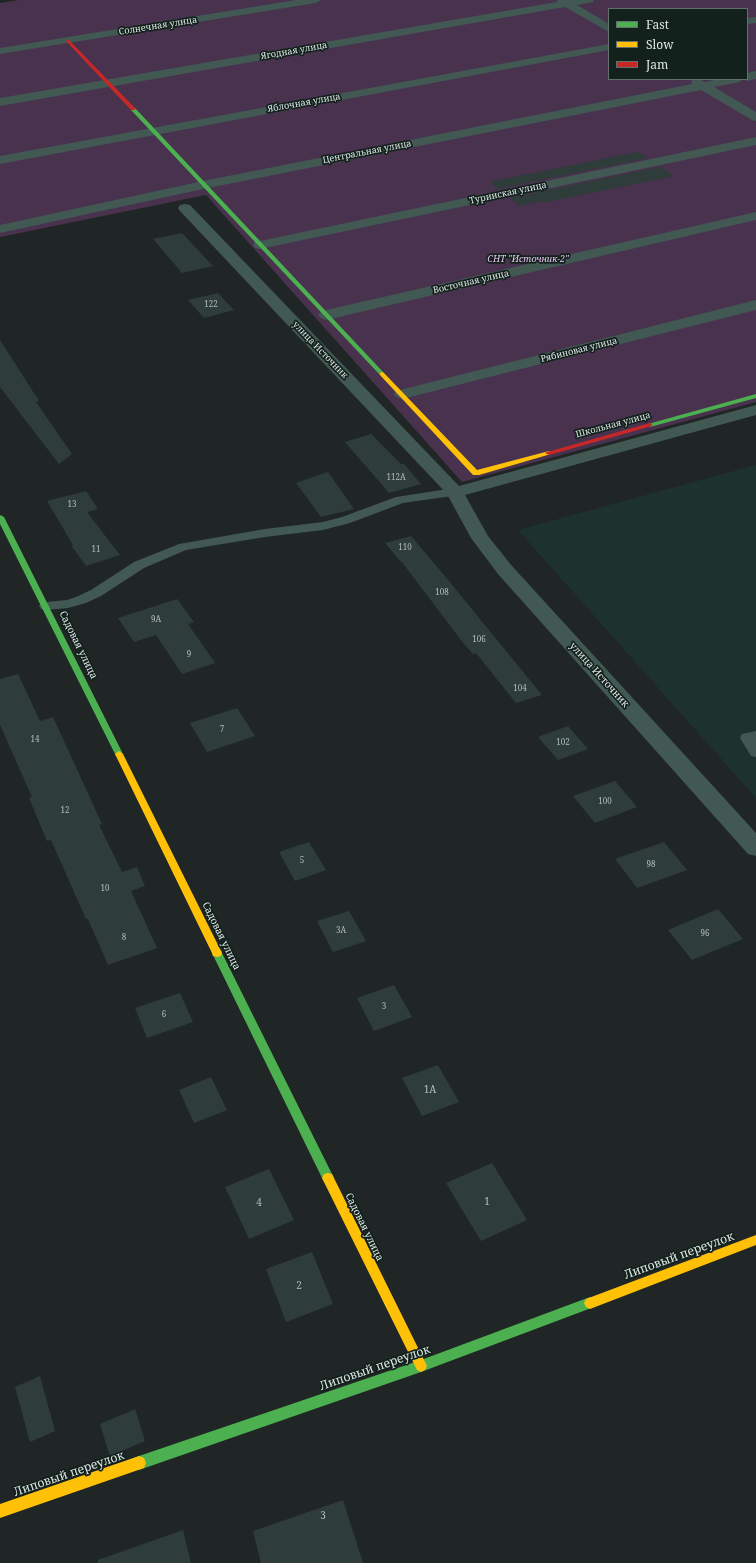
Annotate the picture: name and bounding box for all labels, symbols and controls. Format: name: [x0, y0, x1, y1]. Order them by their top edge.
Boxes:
legend: [608, 8, 748, 80]
street label: Солнечная улица: [118, 14, 198, 38]
text: Fast: [646, 16, 669, 33]
text: Slow: [646, 36, 674, 53]
street label: Ягодная улица: [260, 40, 328, 62]
text: Jam: [646, 56, 668, 73]
street label: Яблочная улица: [267, 91, 341, 115]
street label: Центральная улица: [322, 138, 412, 166]
street label: Туринская улица: [468, 180, 548, 206]
park label: СНТ "Источник-2": [487, 254, 569, 264]
street label: Восточная улица: [432, 268, 510, 296]
house number: 122: [204, 300, 218, 310]
street label: улица Источник: [290, 319, 350, 381]
street label: Рябиновая улица: [540, 335, 618, 365]
street label: Школьная улица: [574, 410, 652, 440]
house number: 112А: [386, 473, 406, 483]
house number: 13: [68, 500, 76, 510]
house number: 110: [398, 543, 412, 553]
house number: 11: [92, 545, 100, 555]
house number: 108: [435, 588, 449, 598]
street label: Садовая улица: [56, 609, 100, 681]
house number: 9А: [151, 615, 161, 625]
house number: 106: [472, 635, 486, 645]
street label: улица Источник: [567, 640, 631, 710]
house number: 9: [187, 650, 191, 660]
house number: 104: [513, 684, 527, 694]
house number: 7: [220, 725, 224, 735]
house number: 14: [31, 735, 39, 745]
house number: 102: [556, 738, 570, 748]
house number: 100: [598, 797, 612, 807]
house number: 12: [61, 806, 69, 816]
house number: 5: [300, 856, 304, 866]
house number: 98: [647, 860, 655, 870]
house number: 10: [101, 884, 109, 894]
street label: Садовая улица: [199, 900, 243, 972]
house number: 3А: [336, 926, 346, 936]
house number: 96: [701, 929, 709, 939]
house number: 8: [122, 933, 126, 943]
house number: 3: [382, 1002, 386, 1012]
house number: 6: [162, 1010, 166, 1020]
house number: 1А: [424, 1084, 436, 1096]
street label: Садовая улица: [342, 1191, 386, 1263]
house number: 1: [484, 1196, 490, 1208]
house number: 4: [256, 1197, 262, 1209]
street label: Липовый переулок: [622, 1229, 736, 1283]
house number: 2: [296, 1280, 302, 1292]
street label: Липовый переулок: [318, 1342, 432, 1394]
street label: Липовый переулок: [12, 1448, 126, 1500]
house number: 3: [320, 1510, 326, 1522]

